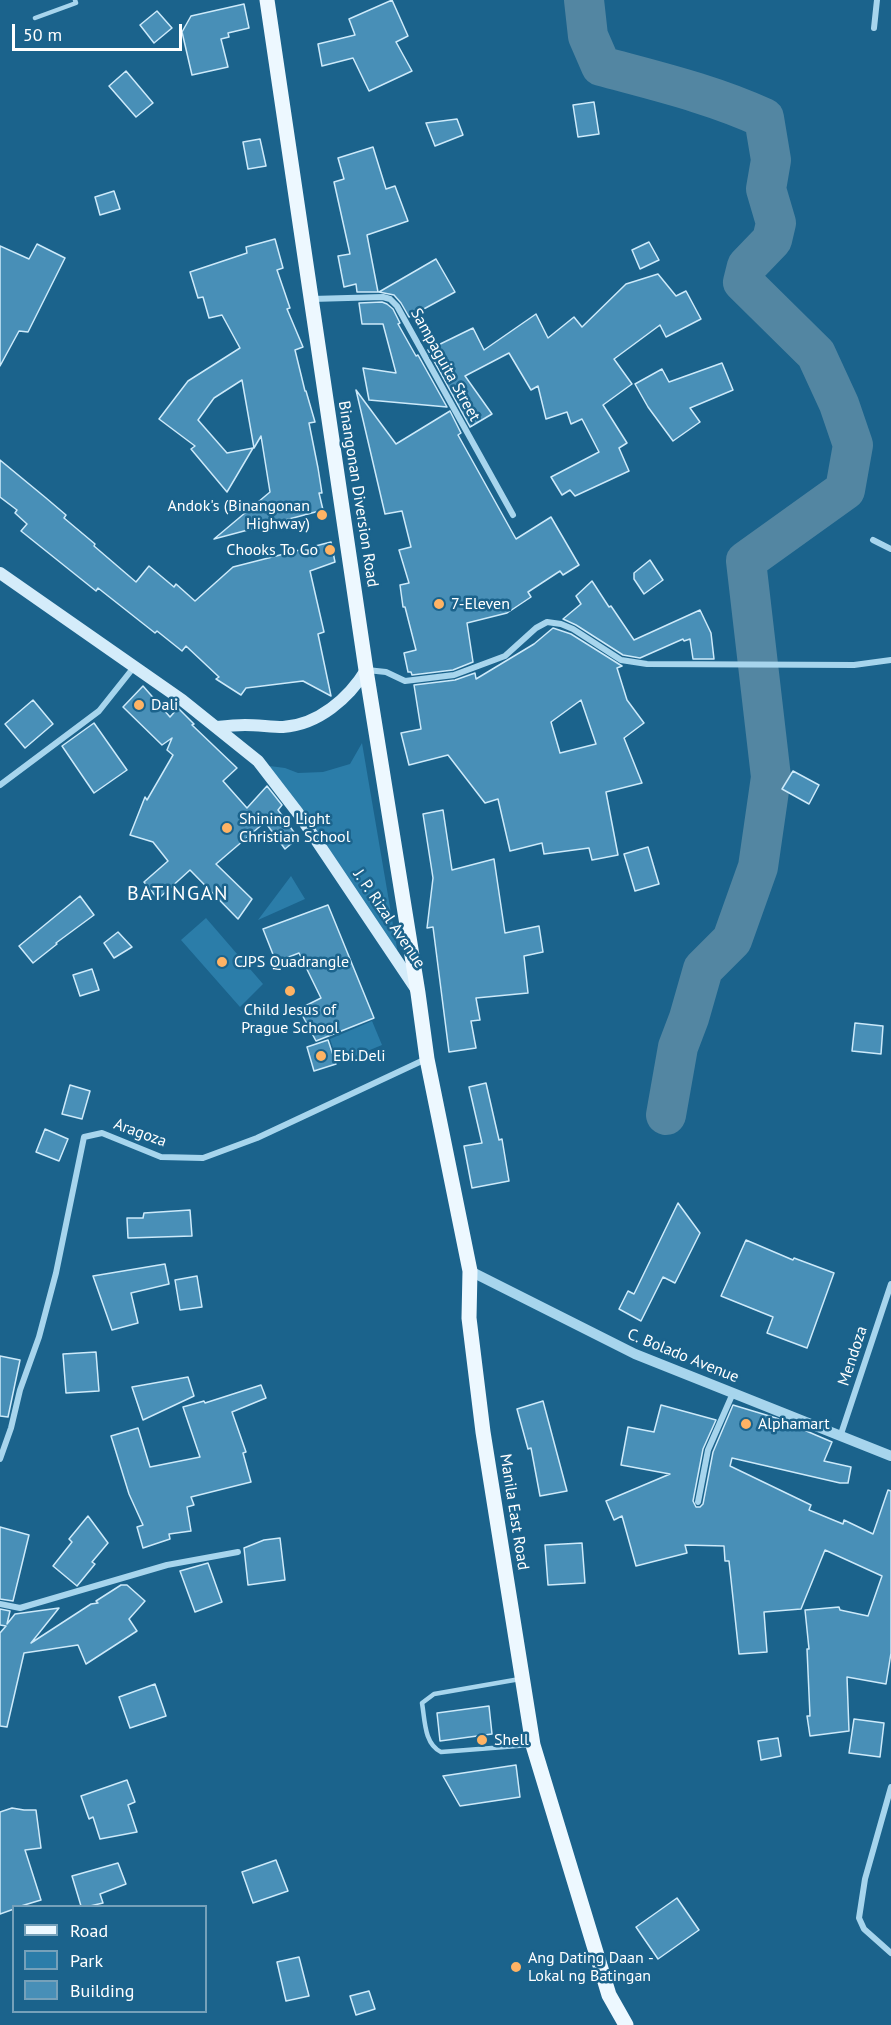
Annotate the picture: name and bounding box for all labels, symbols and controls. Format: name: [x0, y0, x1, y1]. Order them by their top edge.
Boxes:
scale bar: [15, 12, 184, 50]
text: 50 m: [23, 23, 62, 46]
street label: Sampaguita Street: [406, 305, 484, 425]
street label: Binangonan Diversion Road: [334, 400, 382, 588]
place label: Andok's (Binangonan Highway): [167, 496, 310, 534]
marker: Andok's (Binangonan Highway): [315, 508, 329, 522]
place label: Chooks To Go: [226, 540, 318, 560]
marker: Chooks To Go: [323, 543, 337, 557]
place label: 7-Eleven: [451, 594, 510, 614]
marker: 7-Eleven: [432, 597, 446, 611]
place label: Dali: [151, 695, 178, 715]
marker: Dali: [132, 698, 146, 712]
place label: Shining Light Christian School: [239, 809, 350, 847]
marker: Shining Light Christian School: [220, 821, 234, 835]
street label: J. P. Rizal Avenue: [349, 866, 429, 972]
district label: BATINGAN: [127, 882, 229, 906]
place label: CJPS Quadrangle: [234, 952, 349, 972]
marker: CJPS Quadrangle: [215, 955, 229, 969]
marker: Child Jesus of Prague School: [283, 984, 297, 998]
place label: Child Jesus of Prague School: [241, 1000, 339, 1038]
place label: Ebi.Deli: [333, 1046, 385, 1066]
marker: Ebi.Deli: [314, 1049, 328, 1063]
street label: Aragoza: [111, 1115, 169, 1151]
street label: Mendoza: [834, 1324, 872, 1388]
street label: C. Bolado Avenue: [624, 1325, 742, 1387]
place label: Alphamart: [758, 1414, 830, 1434]
marker: Alphamart: [739, 1417, 753, 1431]
street label: Manila East Road: [495, 1453, 533, 1571]
place label: Shell: [494, 1730, 529, 1750]
marker: Shell: [475, 1733, 489, 1747]
legend: [12, 1905, 207, 2013]
text: Road: [70, 1919, 108, 1942]
place label: Ang Dating Daan - Lokal ng Batingan: [528, 1948, 654, 1986]
text: Park: [70, 1949, 103, 1972]
marker: Ang Dating Daan - Lokal ng Batingan: [509, 1960, 523, 1974]
text: Building: [70, 1979, 134, 2002]

